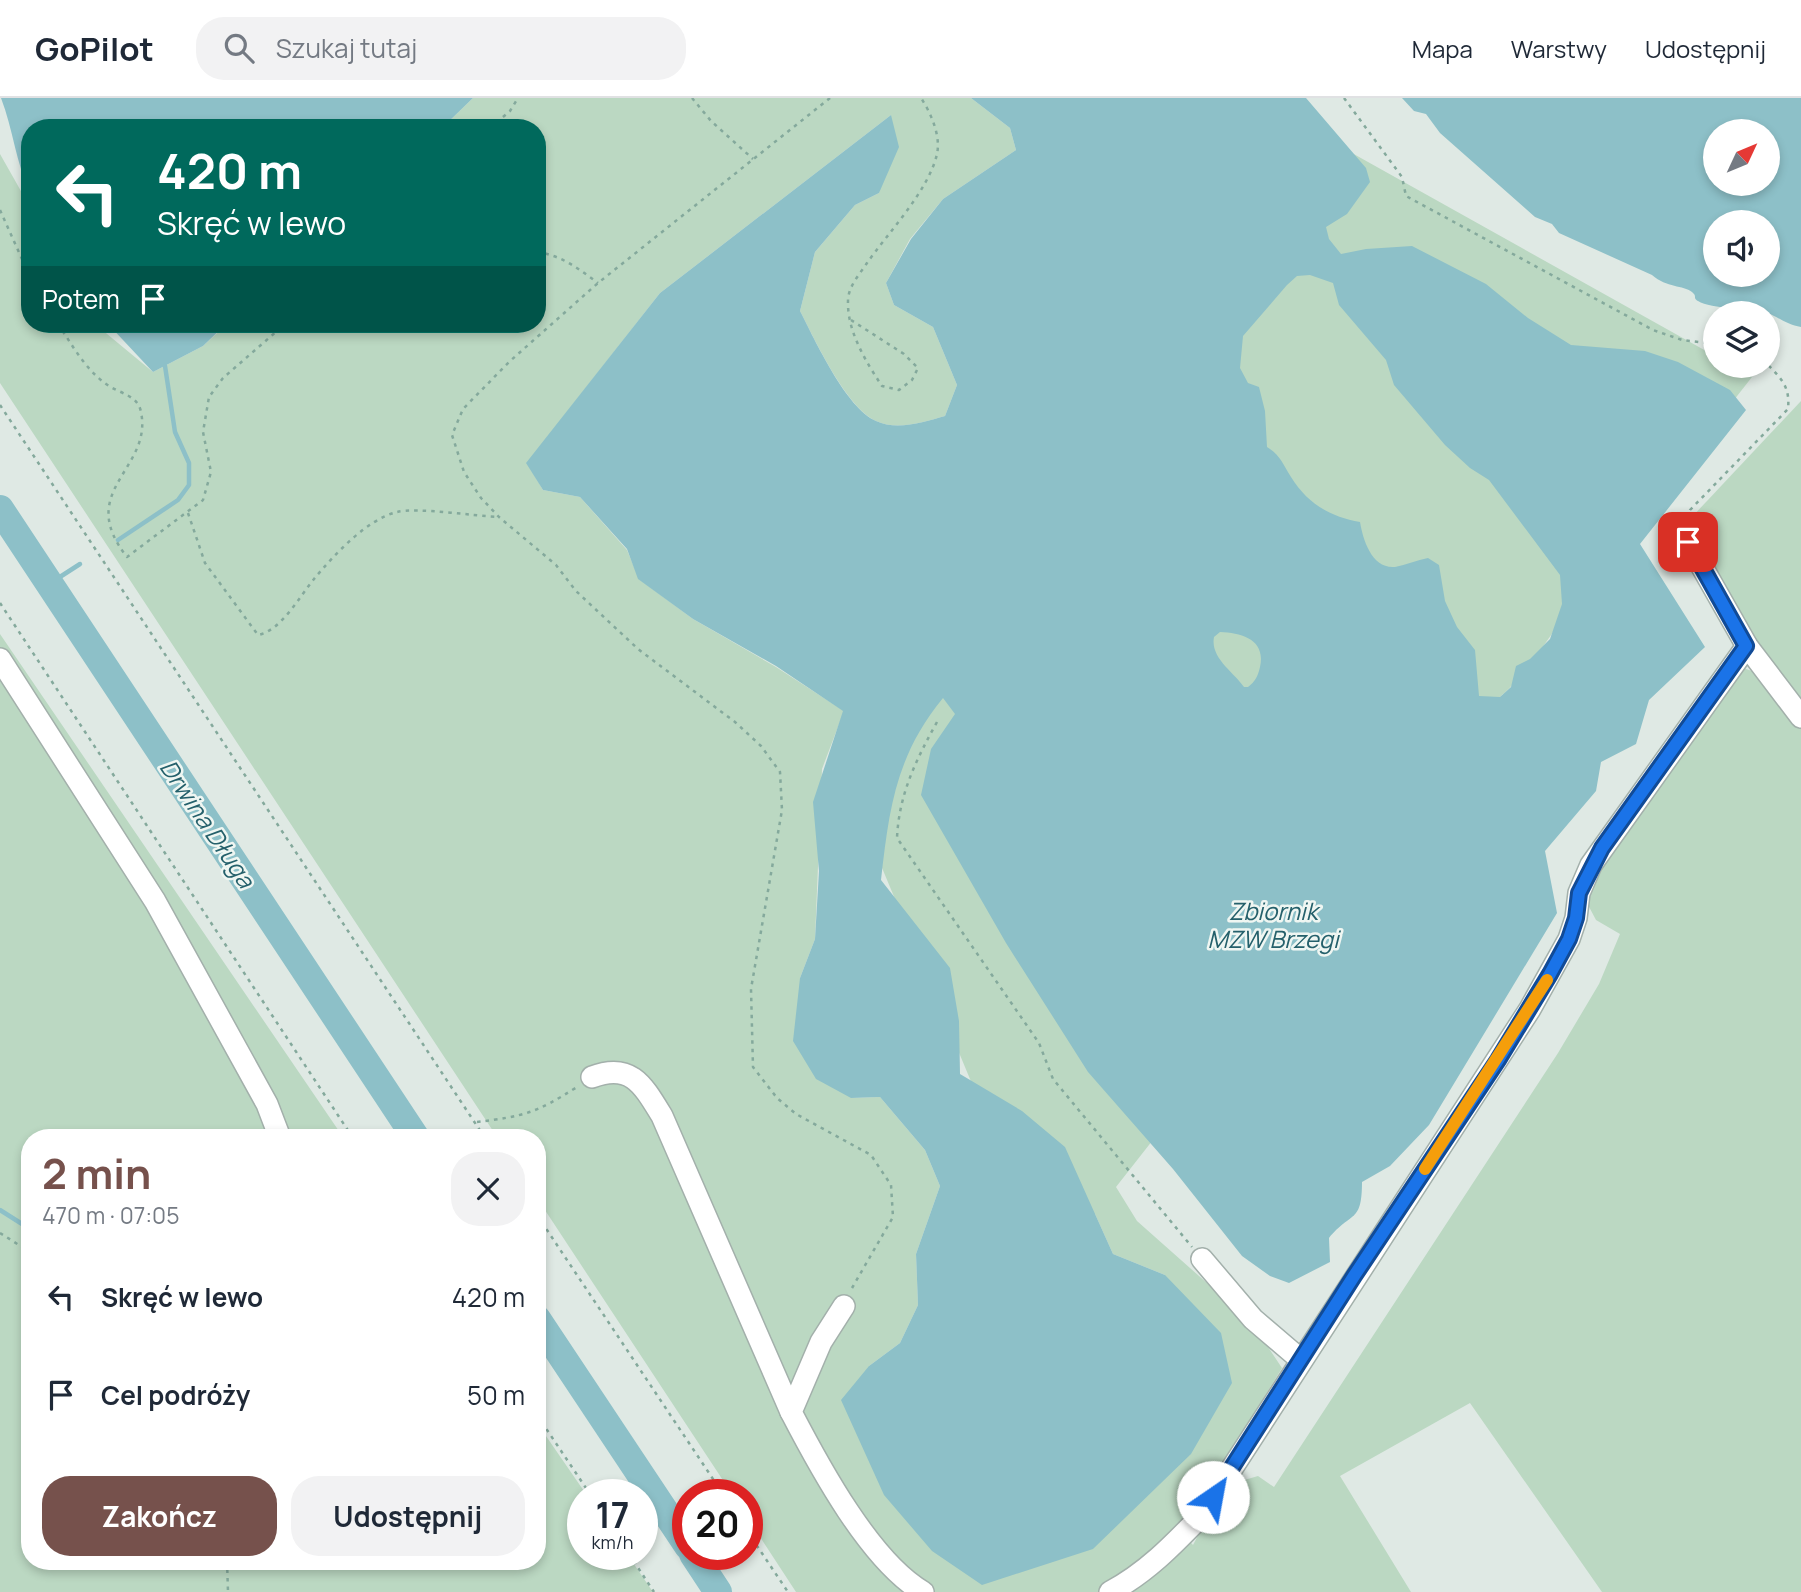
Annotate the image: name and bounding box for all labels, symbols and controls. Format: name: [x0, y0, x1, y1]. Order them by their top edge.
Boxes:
search box: [196, 17, 686, 80]
text: GoPilot: [35, 26, 154, 71]
icon: search: [220, 29, 258, 67]
text: Szukaj tutaj: [276, 30, 417, 66]
text: Mapa: [1412, 32, 1473, 65]
text: Warstwy: [1511, 32, 1607, 65]
text: Udostępnij: [1645, 32, 1766, 65]
north arrow: [1703, 119, 1780, 196]
map controls: [1703, 119, 1780, 378]
text: 420 m: [157, 137, 302, 204]
icon: left: [42, 147, 133, 238]
text: Skręć w lewo: [157, 201, 346, 245]
button: sound: [1703, 210, 1780, 287]
icon: arrive: [134, 280, 172, 318]
text: Potem: [42, 281, 120, 317]
button: layers: [1703, 301, 1780, 378]
pin: [1658, 512, 1718, 572]
icon: arrive: [1669, 523, 1707, 561]
water label: Drwina Długa: [153, 752, 264, 895]
water label: Zbiornik MZW Brzegi: [1207, 894, 1342, 955]
text: 2 min: [42, 1144, 151, 1202]
button: close: [451, 1152, 525, 1226]
text: 470 m · 07:05: [42, 1199, 179, 1231]
icon: left: [42, 1278, 80, 1316]
text: Skręć w lewo: [101, 1279, 263, 1315]
text: 420 m: [452, 1279, 525, 1315]
icon: arrive: [42, 1376, 80, 1414]
text: Cel podróży: [101, 1377, 250, 1413]
text: 50 m: [467, 1377, 525, 1413]
position arrow: [1176, 1460, 1250, 1534]
button: Zakończ: [42, 1476, 277, 1556]
button: Udostępnij: [291, 1476, 525, 1556]
speed limit sign: 20: [672, 1479, 763, 1570]
text: 17: [595, 1491, 630, 1539]
text: km/h: [592, 1530, 633, 1554]

